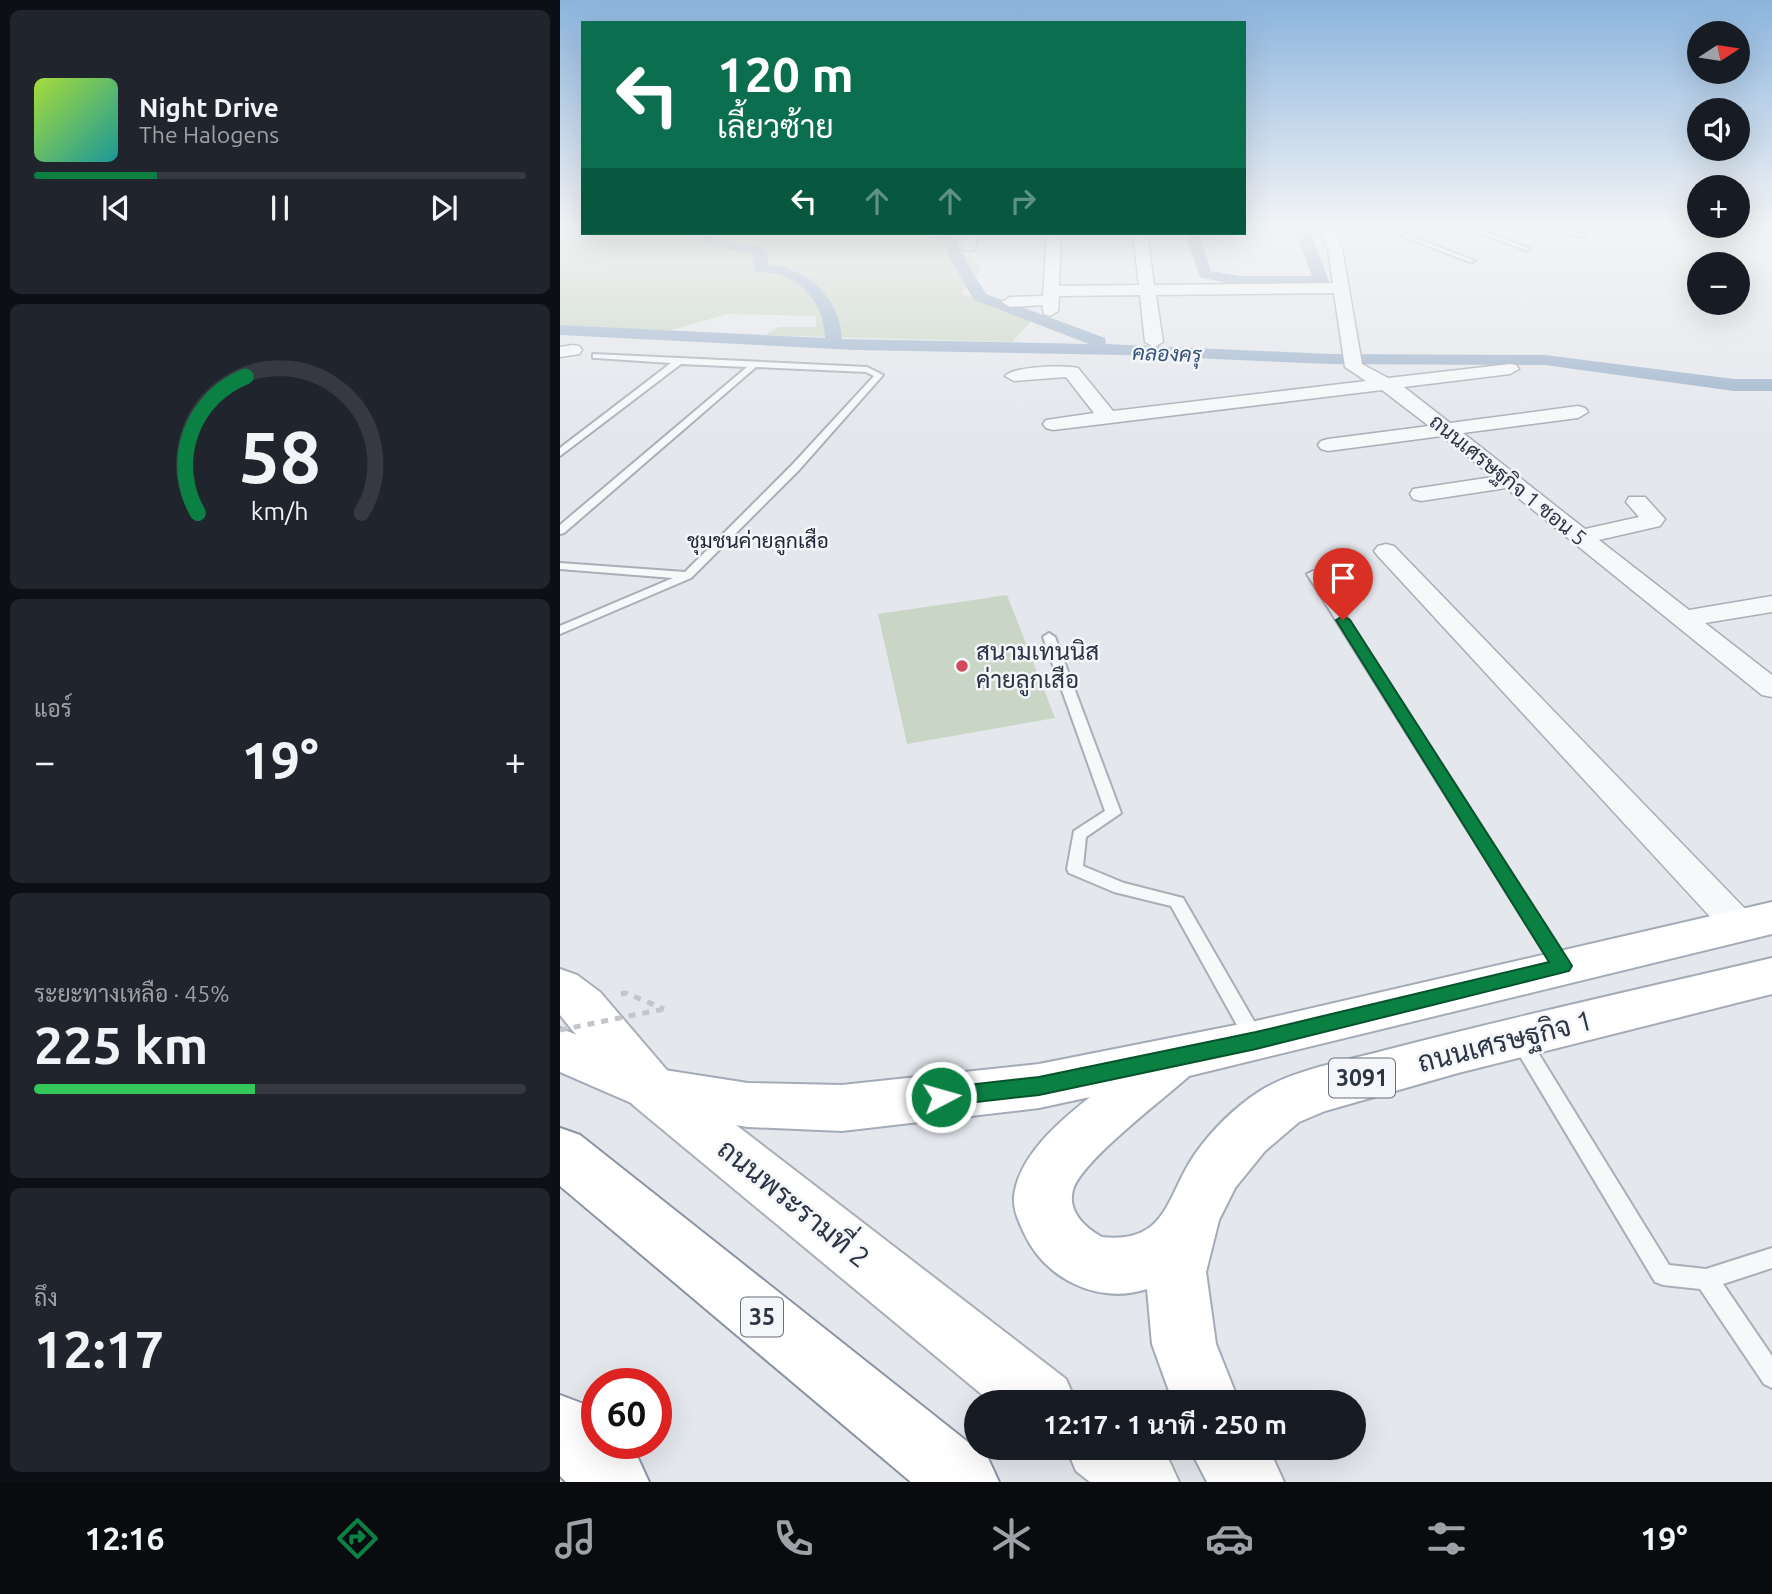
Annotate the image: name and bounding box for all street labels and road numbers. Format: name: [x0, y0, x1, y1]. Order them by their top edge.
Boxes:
street label: ถนนเศรษฐกิจ 1 ซอน 5: [1424, 409, 1592, 551]
street label: ถนนเศรษฐกิจ 1: [1414, 1004, 1596, 1081]
road number: 3091: [1329, 1058, 1395, 1098]
street label: ถนนพระรามที่ 2: [712, 1126, 881, 1273]
road number: 35: [741, 1298, 783, 1336]

